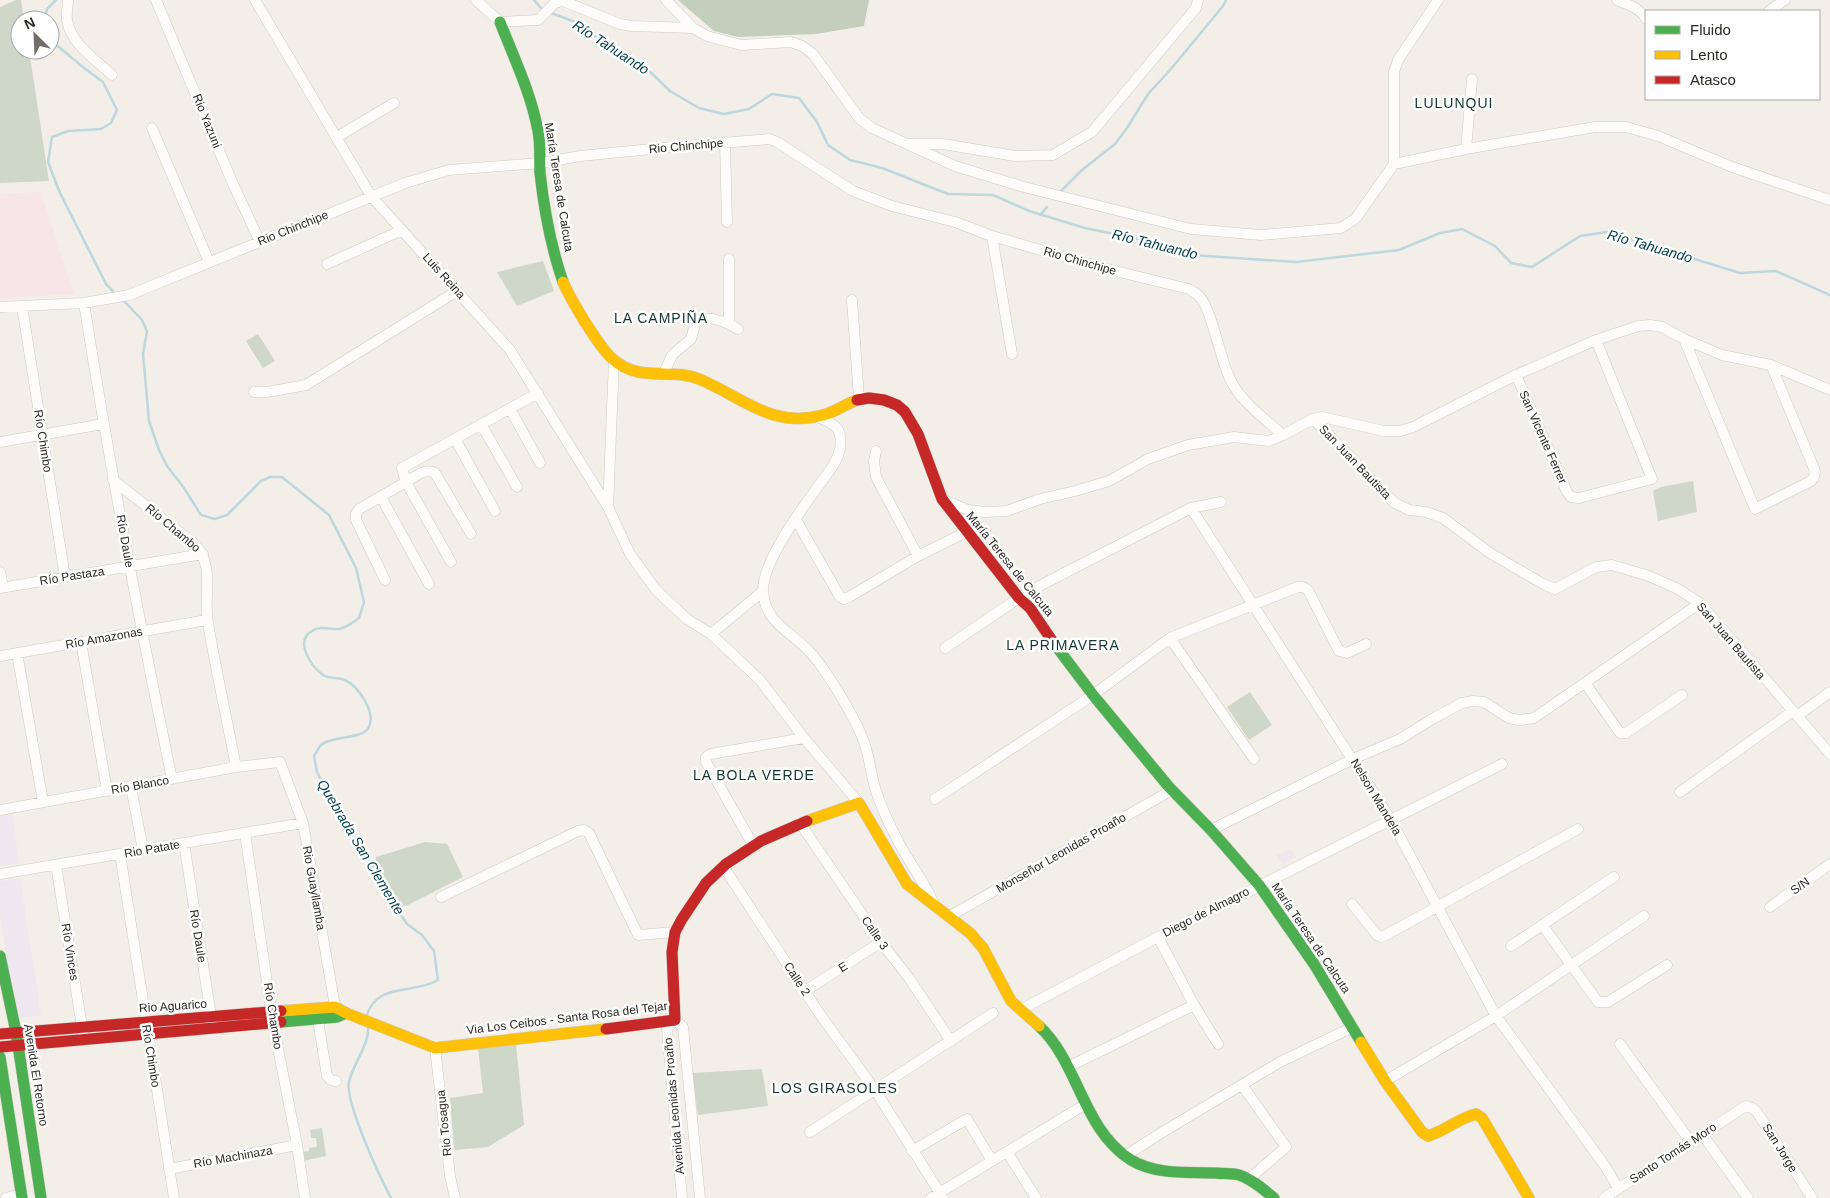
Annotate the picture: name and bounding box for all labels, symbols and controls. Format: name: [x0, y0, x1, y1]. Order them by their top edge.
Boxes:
north arrow: [10, 10, 60, 60]
legend: [1645, 10, 1820, 100]
text: N: [22, 14, 38, 32]
water label: Río Tahuando: [570, 16, 652, 78]
text: Fluido: [1690, 21, 1731, 38]
text: Lento: [1690, 46, 1728, 63]
text: Atasco: [1690, 71, 1736, 88]
street label: Rio Yazuni: [190, 92, 224, 150]
district label: LULUNQUI: [1415, 95, 1493, 111]
street label: María Teresa de Calcuta: [542, 121, 576, 253]
street label: Rio Chinchipe: [648, 136, 724, 156]
street label: Rio Chinchipe: [256, 207, 331, 248]
water label: Río Tahuando: [1111, 226, 1200, 262]
water label: Río Tahuando: [1606, 226, 1694, 266]
street label: Rio Chinchipe: [1042, 244, 1118, 278]
street label: Luis Reina: [420, 250, 468, 302]
district label: LA CAMPIÑA: [614, 310, 708, 326]
street label: San Vicente Ferrer: [1516, 388, 1570, 486]
street label: Río Chimbo: [31, 409, 55, 474]
street label: San Juan Bautista: [1316, 422, 1394, 502]
street label: Río Chambo: [143, 501, 204, 555]
street label: María Teresa de Calcuta: [963, 509, 1057, 619]
street label: Río Daule: [113, 514, 137, 569]
street label: Río Pastaza: [39, 564, 106, 588]
street label: San Juan Bautista: [1694, 600, 1768, 683]
street label: Río Amazonas: [64, 624, 144, 652]
district label: LA PRIMAVERA: [1006, 637, 1120, 653]
street label: Nelson Mandela: [1348, 756, 1404, 838]
district label: LA BOLA VERDE: [693, 767, 815, 783]
street label: Río Blanco: [110, 773, 170, 797]
water label: Quebrada San Clemente: [314, 777, 408, 918]
street label: Monseñor Leonidas Proaño: [994, 810, 1129, 896]
street label: Rio Patate: [123, 837, 181, 861]
street label: Rio Guayllamba: [300, 845, 328, 932]
street label: S/N: [1788, 874, 1812, 898]
street label: María Teresa de Calcuta: [1269, 880, 1353, 996]
street label: Diego de Almagro: [1160, 884, 1252, 940]
street label: Río Daule: [187, 909, 209, 964]
street label: Calle 3: [859, 914, 892, 953]
street label: Río Vinces: [59, 922, 81, 982]
street label: E: [836, 959, 850, 975]
street label: Calle 2: [781, 960, 813, 999]
street label: Río Chambo: [261, 982, 285, 1051]
street label: Rio Aguarico: [139, 997, 208, 1015]
street label: Via Los Ceibos - Santa Rosa del Tejar: [466, 999, 668, 1037]
street label: Avenida El Retorno: [21, 1023, 51, 1127]
street label: Río Chimbo: [139, 1024, 163, 1089]
street label: Avenida Leonidas Proaño: [661, 1037, 687, 1175]
district label: LOS GIRASOLES: [772, 1080, 898, 1096]
street label: Rio Tosagua: [434, 1089, 454, 1157]
street label: Santo Tomás Moro: [1627, 1120, 1719, 1186]
street label: San Jorge: [1760, 1121, 1801, 1175]
street label: Río Machinaza: [192, 1143, 274, 1171]

